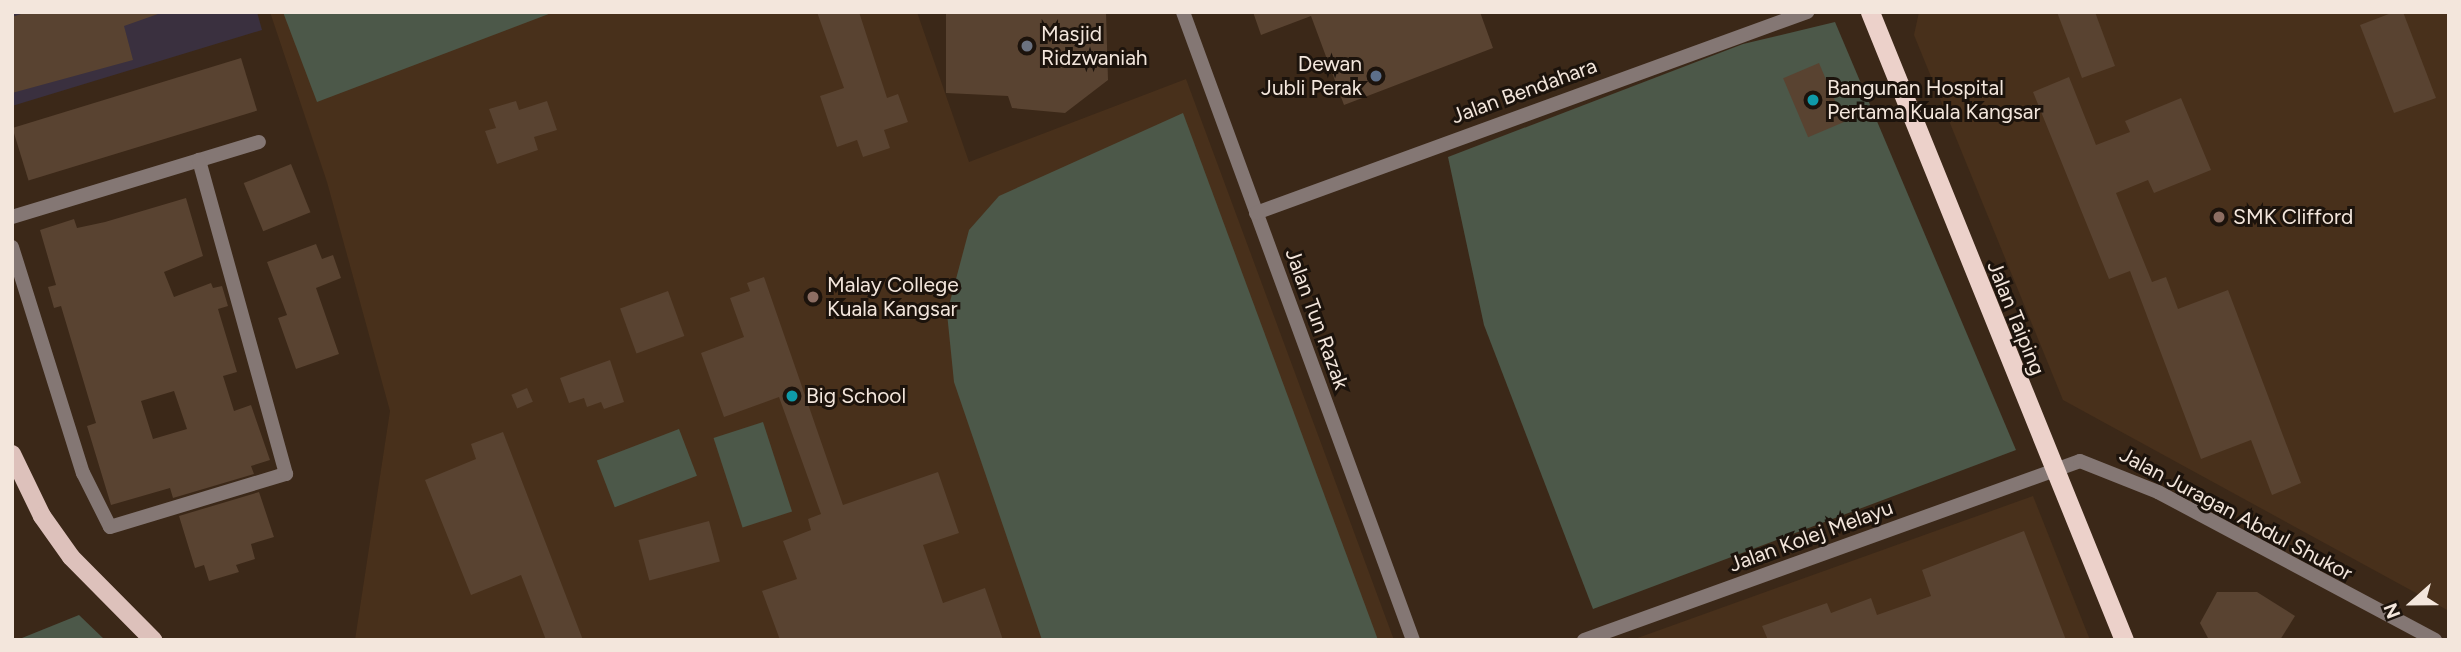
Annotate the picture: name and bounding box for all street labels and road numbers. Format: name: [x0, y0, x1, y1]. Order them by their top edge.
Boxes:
street label: Jalan Bendahara: [1448, 53, 1600, 129]
street label: Jalan Tun Razak: [1280, 245, 1354, 393]
street label: Jalan Taiping: [1982, 257, 2050, 379]
street label: Jalan Juragan Abdul Shukor: [2115, 442, 2357, 586]
street label: Jalan Kolej Melayu: [1726, 495, 1896, 577]

